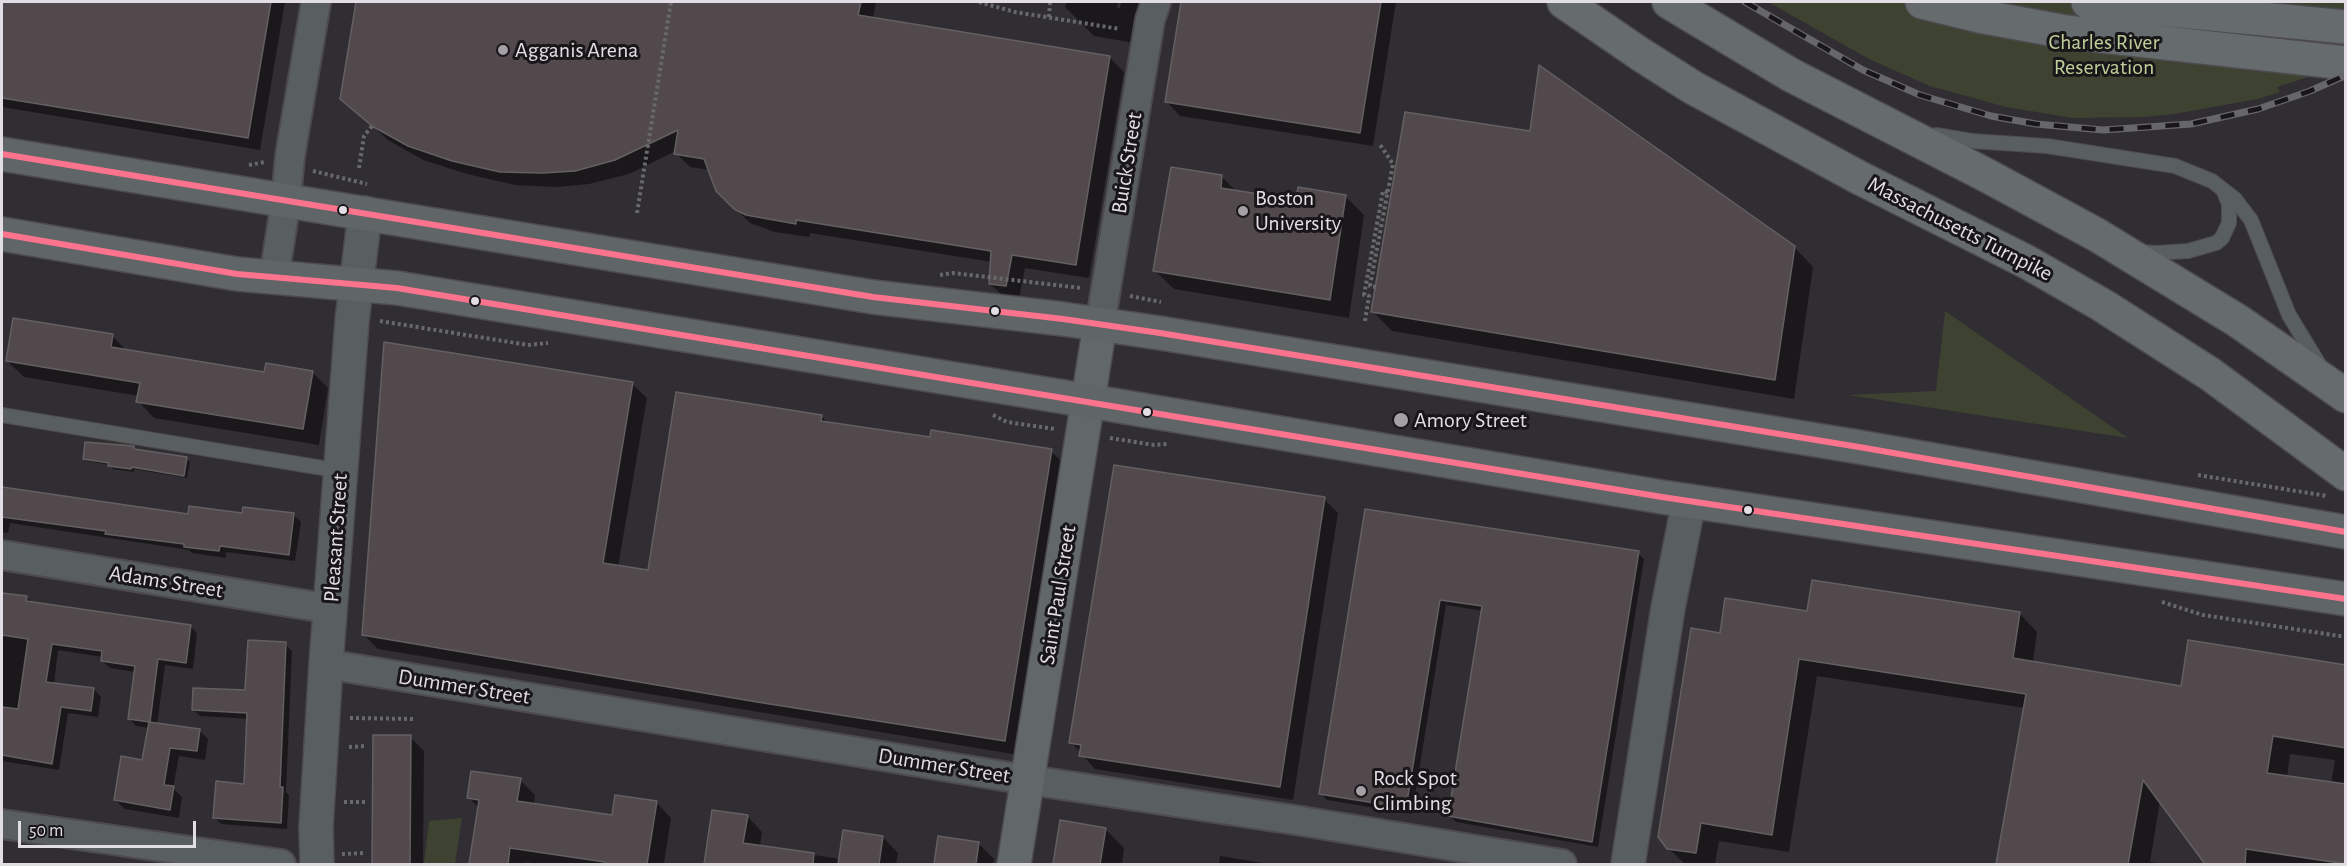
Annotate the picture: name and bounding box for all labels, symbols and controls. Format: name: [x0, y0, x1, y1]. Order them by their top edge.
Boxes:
park label: Charles River Reservation: [2048, 29, 2160, 80]
place label: Agganis Arena: [515, 37, 638, 63]
marker: Agganis Arena: [496, 43, 510, 57]
street label: Buick Street: [1106, 110, 1148, 216]
street label: Massachusetts Turnpike: [1863, 171, 2057, 287]
place label: Boston University: [1255, 185, 1341, 236]
unlabelled marker: [337, 204, 349, 216]
marker: Boston University: [1236, 204, 1250, 218]
unlabelled marker: [469, 295, 481, 307]
unlabelled marker: [989, 305, 1001, 317]
unlabelled marker: [1141, 406, 1153, 418]
place label: Amory Street: [1414, 407, 1527, 433]
marker: Amory Street: [1392, 411, 1410, 429]
street label: Pleasant Street: [318, 473, 354, 603]
unlabelled marker: [1742, 504, 1754, 516]
street label: Saint Paul Street: [1034, 524, 1082, 666]
street label: Adams Street: [107, 560, 225, 604]
street label: Dummer Street: [396, 664, 532, 710]
street label: Dummer Street: [876, 743, 1012, 789]
place label: Rock Spot Climbing: [1373, 765, 1457, 816]
marker: Rock Spot Climbing: [1354, 784, 1368, 798]
scale bar: [21, 809, 200, 847]
text: 50 m: [29, 822, 63, 840]

